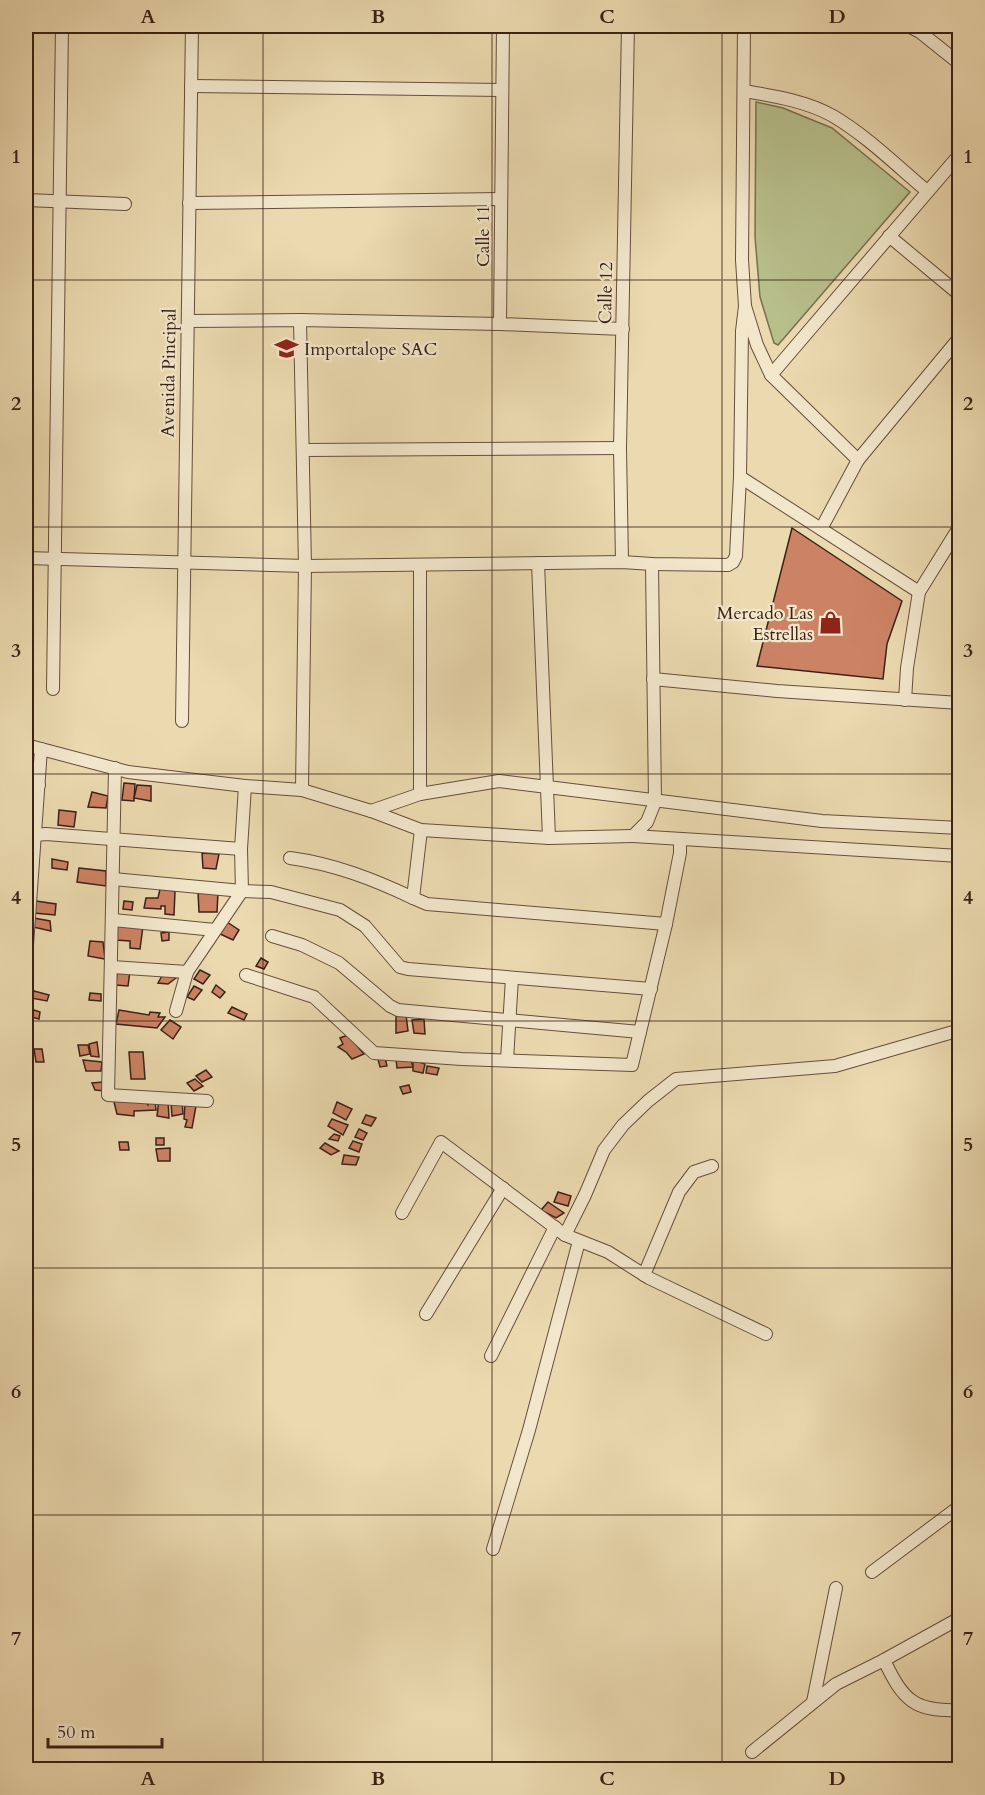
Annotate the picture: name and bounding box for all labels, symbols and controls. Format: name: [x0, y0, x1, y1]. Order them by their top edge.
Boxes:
text: A: [140, 3, 156, 30]
text: B: [371, 3, 385, 30]
text: C: [599, 3, 615, 30]
text: D: [828, 3, 846, 30]
text: 1: [11, 143, 21, 170]
text: 1: [963, 143, 973, 170]
street label: Calle 11: [471, 205, 496, 267]
street label: Calle 12: [593, 262, 619, 324]
street label: Avenida Pincipal: [155, 308, 183, 438]
school or university icon: Importalope SAC: [273, 336, 299, 362]
place label: Importalope SAC: [304, 337, 437, 362]
text: 2: [11, 390, 21, 417]
text: 2: [963, 390, 973, 417]
place label: Mercado Las Estrellas: [716, 601, 813, 647]
shop icon: Mercado Las Estrellas: [818, 610, 844, 636]
text: 3: [11, 637, 21, 664]
text: 3: [963, 637, 973, 664]
text: 4: [11, 884, 21, 911]
text: 4: [963, 884, 973, 911]
text: 5: [11, 1131, 21, 1158]
text: 5: [963, 1131, 973, 1158]
text: 6: [11, 1378, 21, 1405]
text: 6: [963, 1378, 973, 1405]
text: 7: [11, 1625, 21, 1652]
text: 7: [963, 1625, 973, 1652]
scale bar: [48, 1711, 162, 1749]
text: 50 m: [57, 1720, 96, 1745]
text: A: [140, 1765, 156, 1792]
text: B: [371, 1765, 385, 1792]
text: C: [599, 1765, 615, 1792]
text: D: [828, 1765, 846, 1792]

